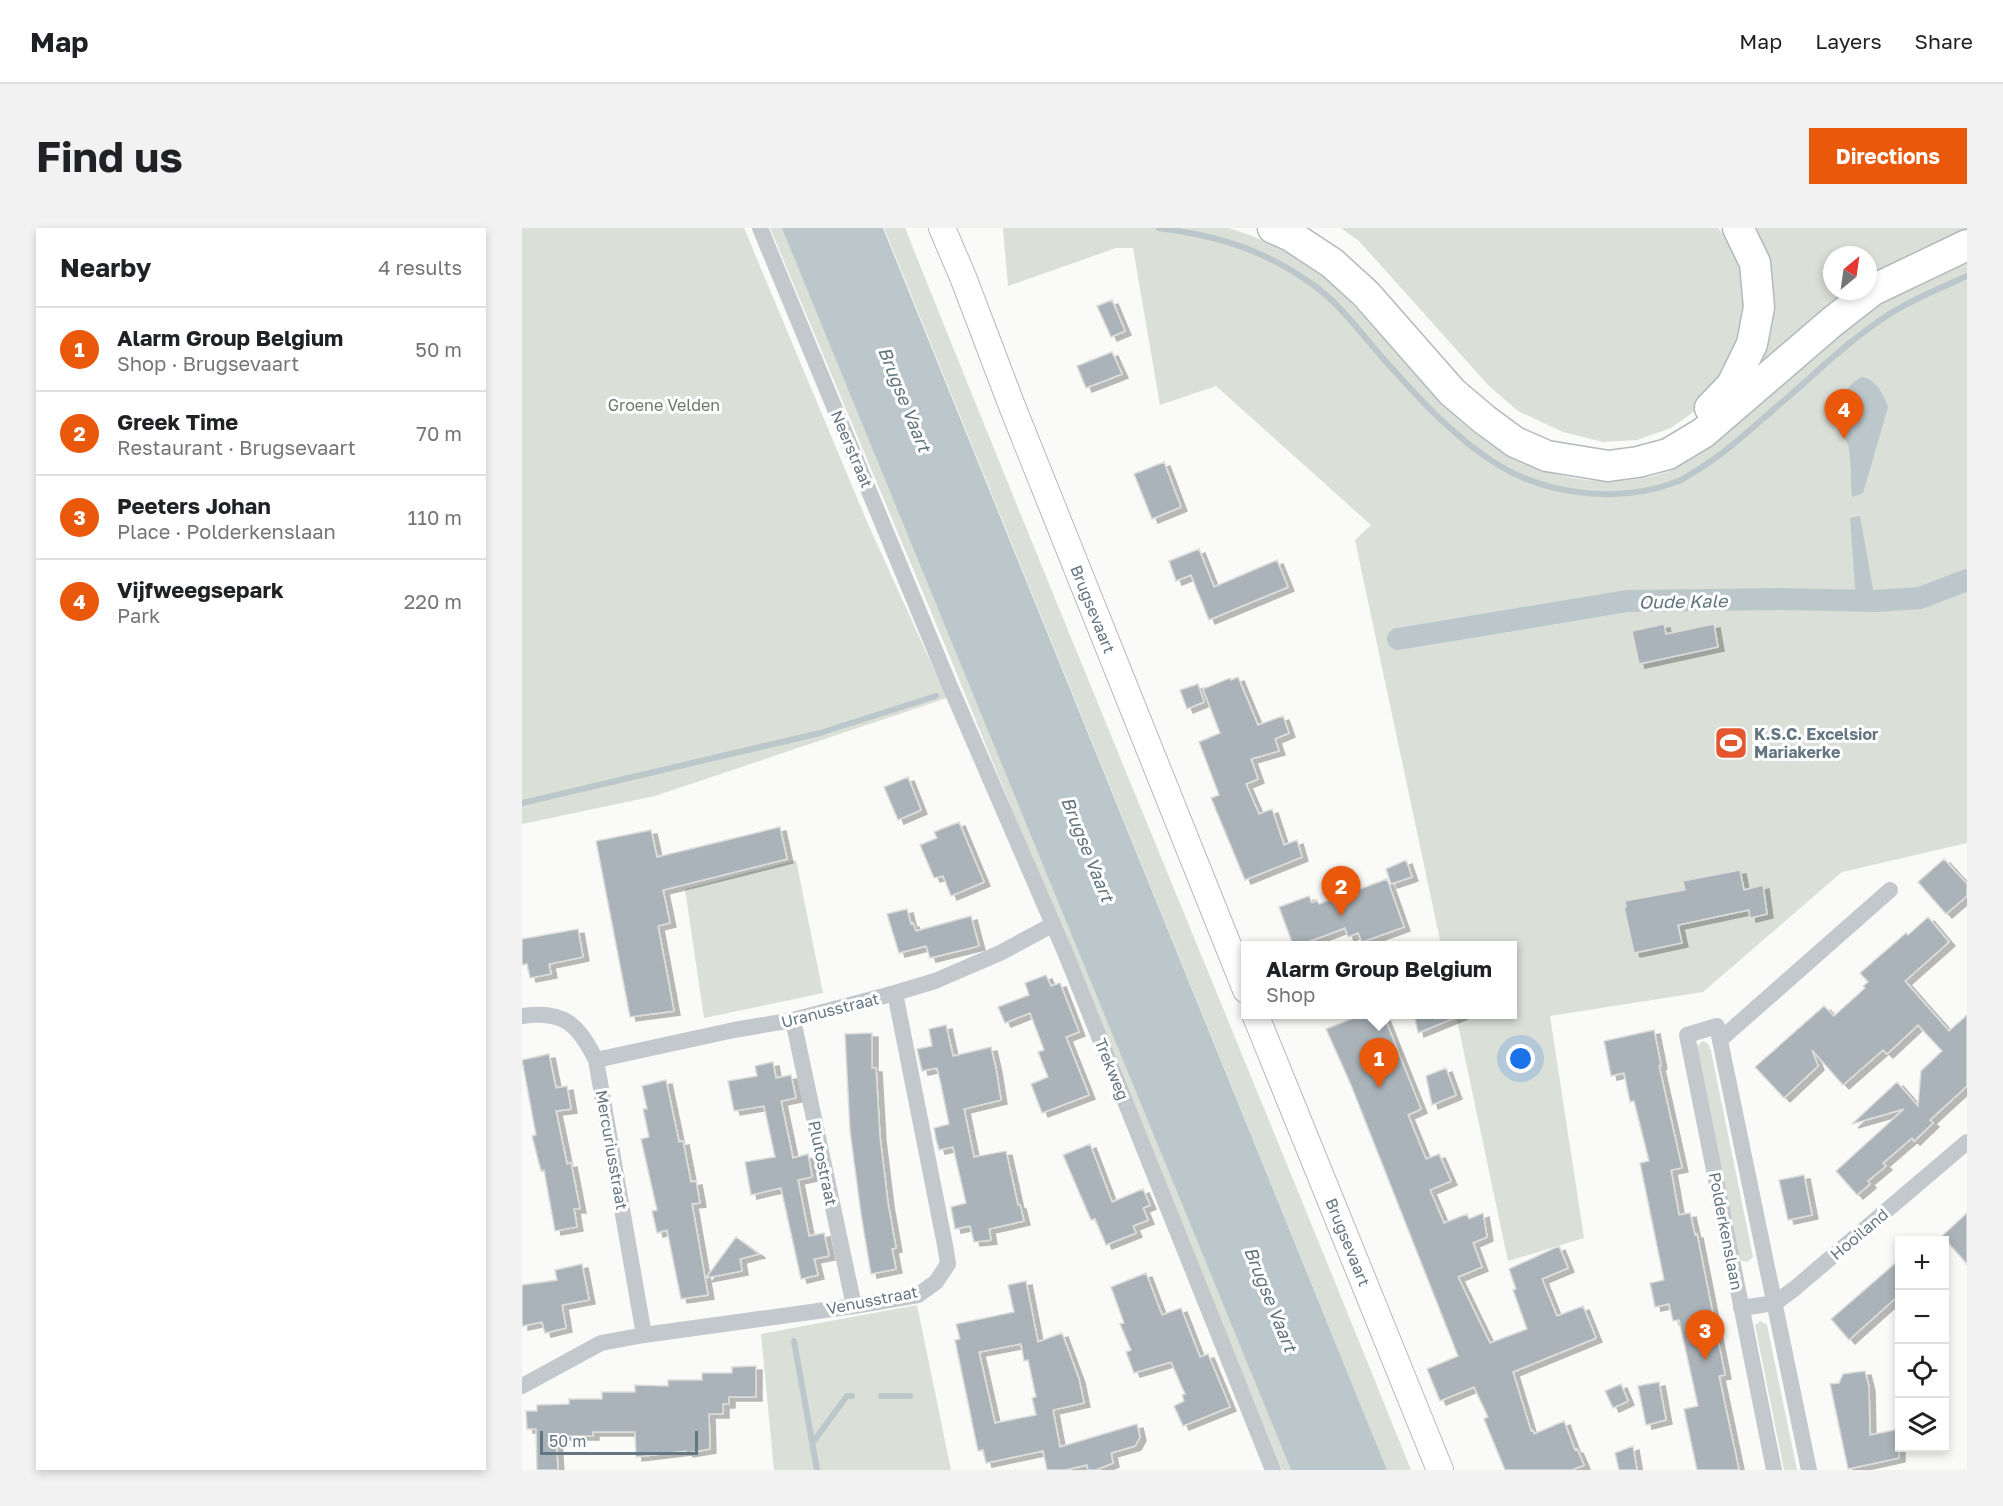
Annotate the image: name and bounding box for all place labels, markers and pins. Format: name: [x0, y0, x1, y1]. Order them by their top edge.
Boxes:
pin: 4: [1824, 390, 1864, 439]
place label: K.S.C. Excelsior Mariakerke: [1754, 724, 1878, 762]
sports icon: K.S.C. Excelsior Mariakerke: [1713, 725, 1749, 761]
pin: 2: [1322, 866, 1360, 916]
pin: 1: [1360, 1038, 1398, 1088]
pin: 3: [1686, 1310, 1724, 1360]

